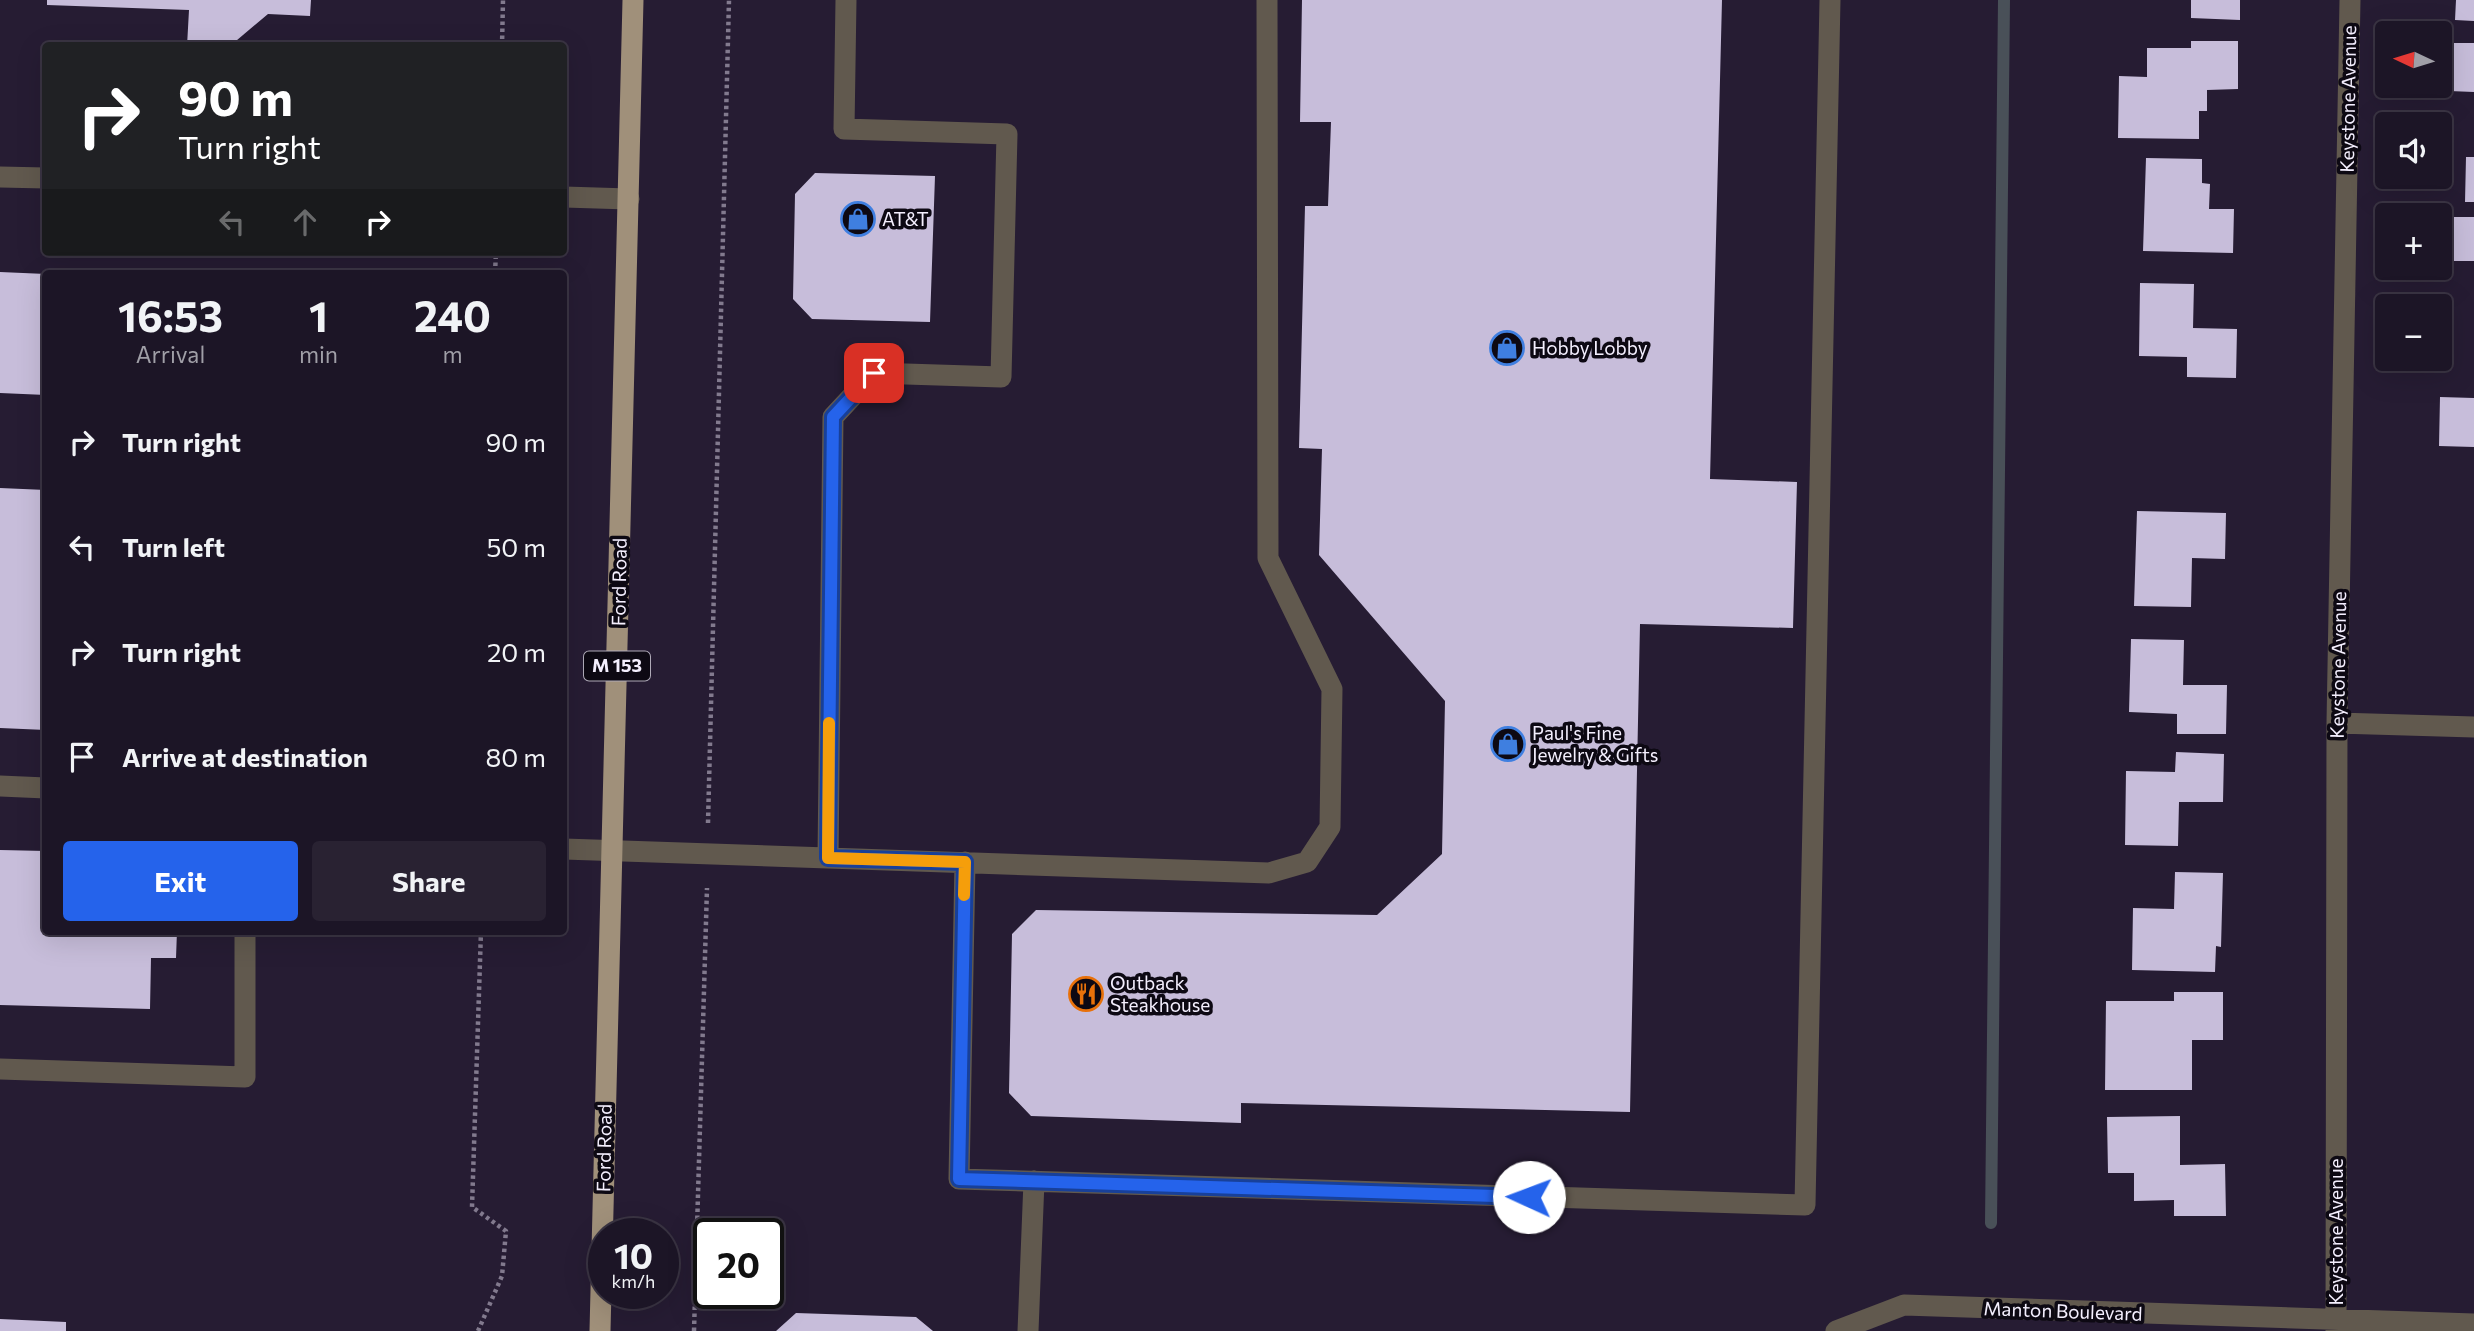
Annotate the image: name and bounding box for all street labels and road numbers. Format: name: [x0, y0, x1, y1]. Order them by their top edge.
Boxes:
street label: Keystone Avenue: [2335, 25, 2360, 173]
street label: Ford Road: [606, 538, 631, 626]
street label: Keystone Avenue: [2325, 591, 2350, 739]
road number: M 153: [584, 652, 650, 680]
street label: Ford Road: [591, 1104, 616, 1192]
street label: Keystone Avenue: [2324, 1158, 2347, 1306]
street label: Manton Boulevard: [1983, 1296, 2143, 1325]

